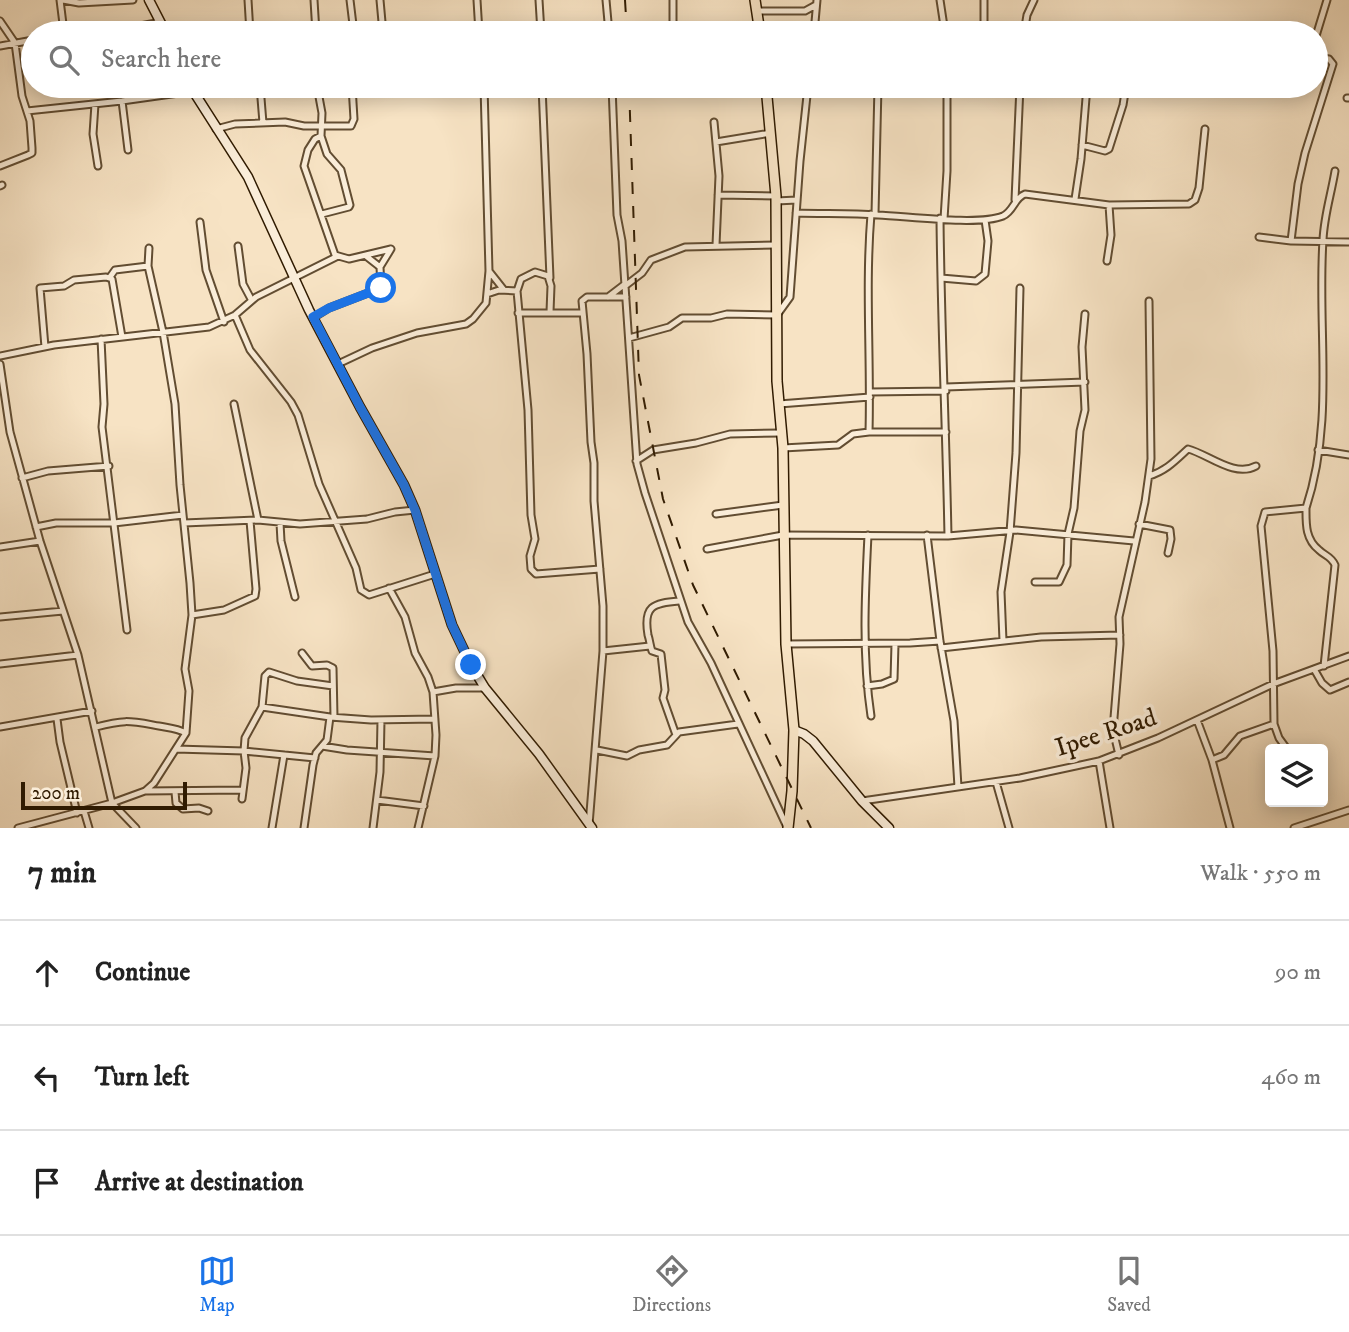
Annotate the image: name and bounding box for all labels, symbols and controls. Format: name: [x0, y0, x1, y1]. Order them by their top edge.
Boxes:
search box: [21, 21, 1328, 98]
icon: search: [45, 41, 83, 79]
text: Search here: [101, 43, 221, 76]
route start: [365, 272, 396, 303]
route end: [455, 649, 486, 680]
street label: Ipee Road: [1051, 701, 1161, 765]
map controls: [1265, 744, 1328, 807]
button: layers: [1265, 744, 1328, 807]
scale bar: [21, 779, 187, 811]
text: 200 m: [32, 782, 80, 805]
text: 7 min: [28, 855, 96, 892]
text: Walk · 550 m: [1200, 859, 1321, 888]
icon: ahead: [28, 954, 66, 992]
text: Continue: [95, 956, 190, 989]
text: 90 m: [1275, 958, 1321, 987]
icon: left: [28, 1059, 66, 1097]
text: Turn left: [95, 1061, 189, 1094]
text: 460 m: [1261, 1063, 1321, 1092]
icon: arrive: [28, 1164, 66, 1202]
text: Arrive at destination: [95, 1166, 304, 1199]
tab: Map: [198, 1252, 236, 1317]
tab: Directions: [632, 1252, 711, 1317]
tab: Saved: [1107, 1252, 1151, 1317]

